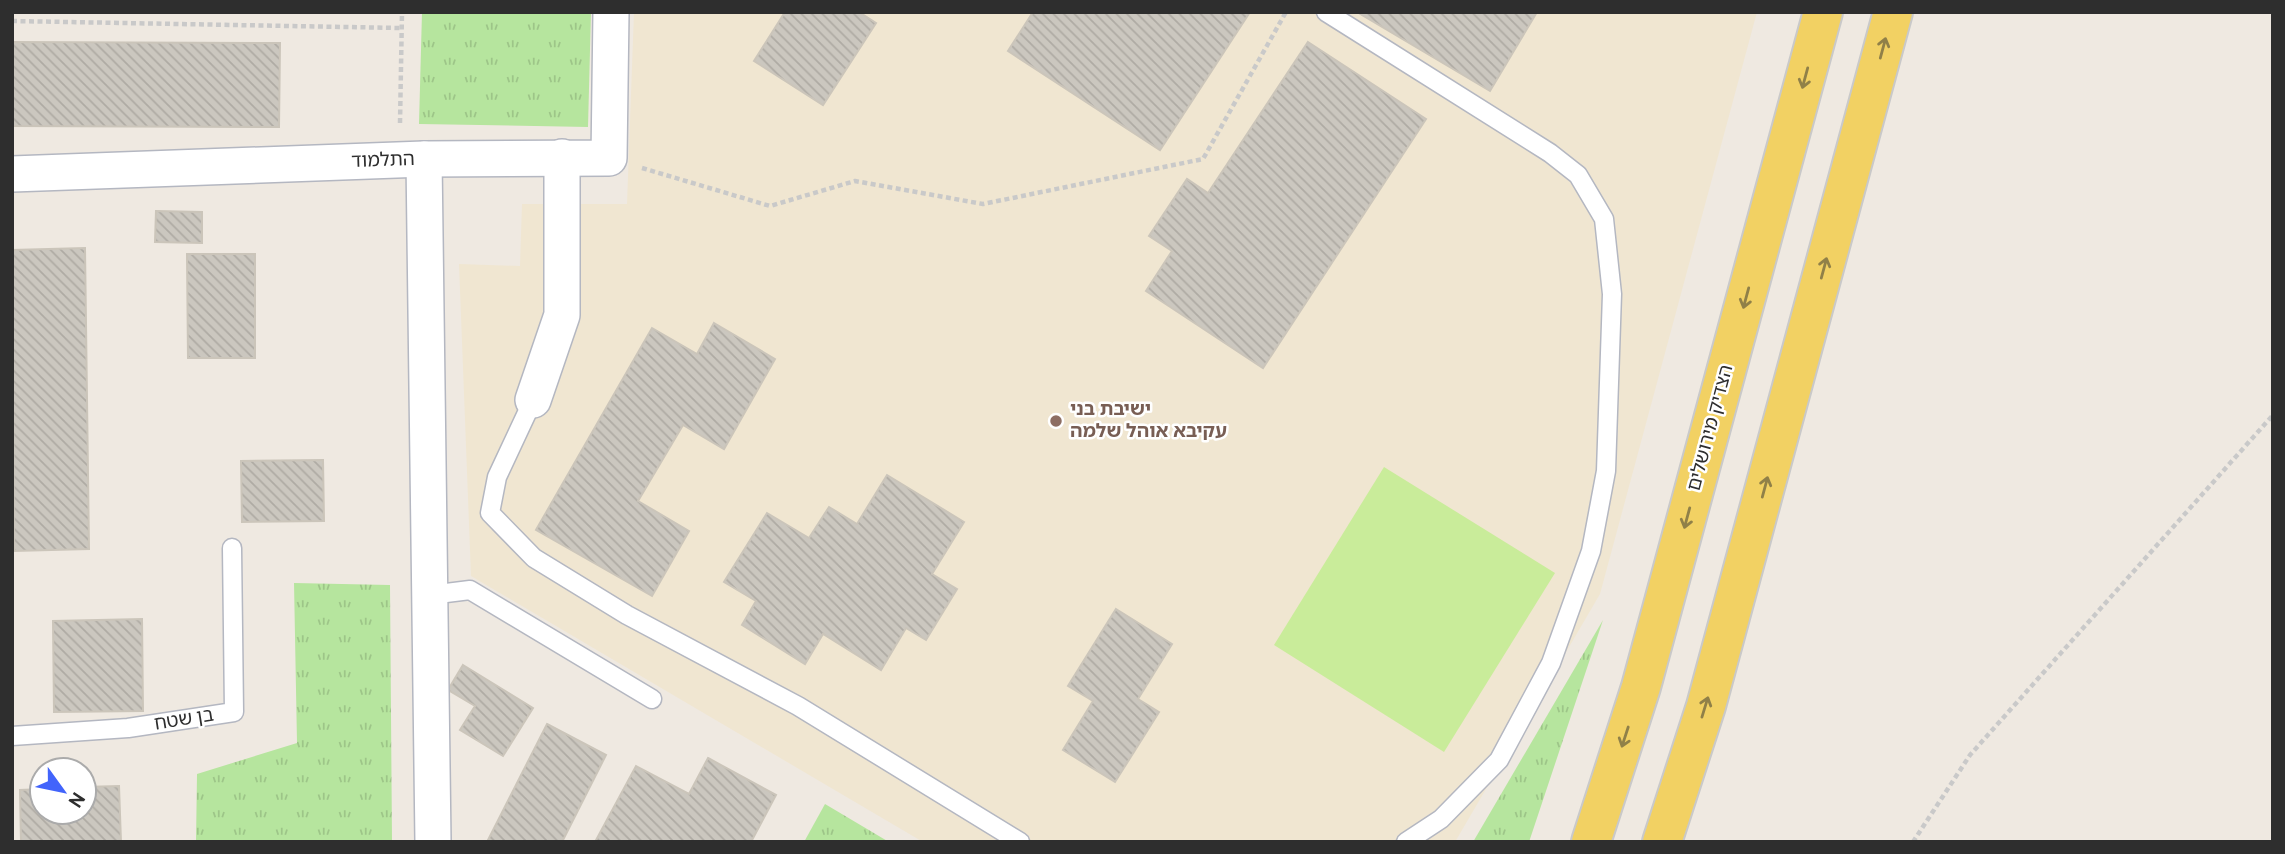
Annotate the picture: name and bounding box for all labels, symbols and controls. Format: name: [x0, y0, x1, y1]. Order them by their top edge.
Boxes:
one-way arrow: [1877, 37, 1890, 60]
one-way arrow: [1798, 66, 1811, 89]
street label: התלמוד: [351, 148, 415, 174]
one-way arrow: [1818, 257, 1831, 279]
one-way arrow: [1739, 286, 1752, 309]
street label: הצדיק מירושלים: [1683, 362, 1739, 494]
place label: ישיבת בני עקיבא אוהל שלמה: [1070, 398, 1227, 444]
marker: ישיבת בני עקיבא אוהל שלמה: [1048, 413, 1064, 429]
one-way arrow: [1759, 476, 1772, 499]
one-way arrow: [1679, 506, 1692, 528]
one-way arrow: [1700, 696, 1713, 718]
street label: בן שטח: [152, 703, 216, 737]
one-way arrow: [1618, 725, 1630, 747]
north arrow: [28, 756, 98, 826]
text: N: [62, 787, 89, 811]

